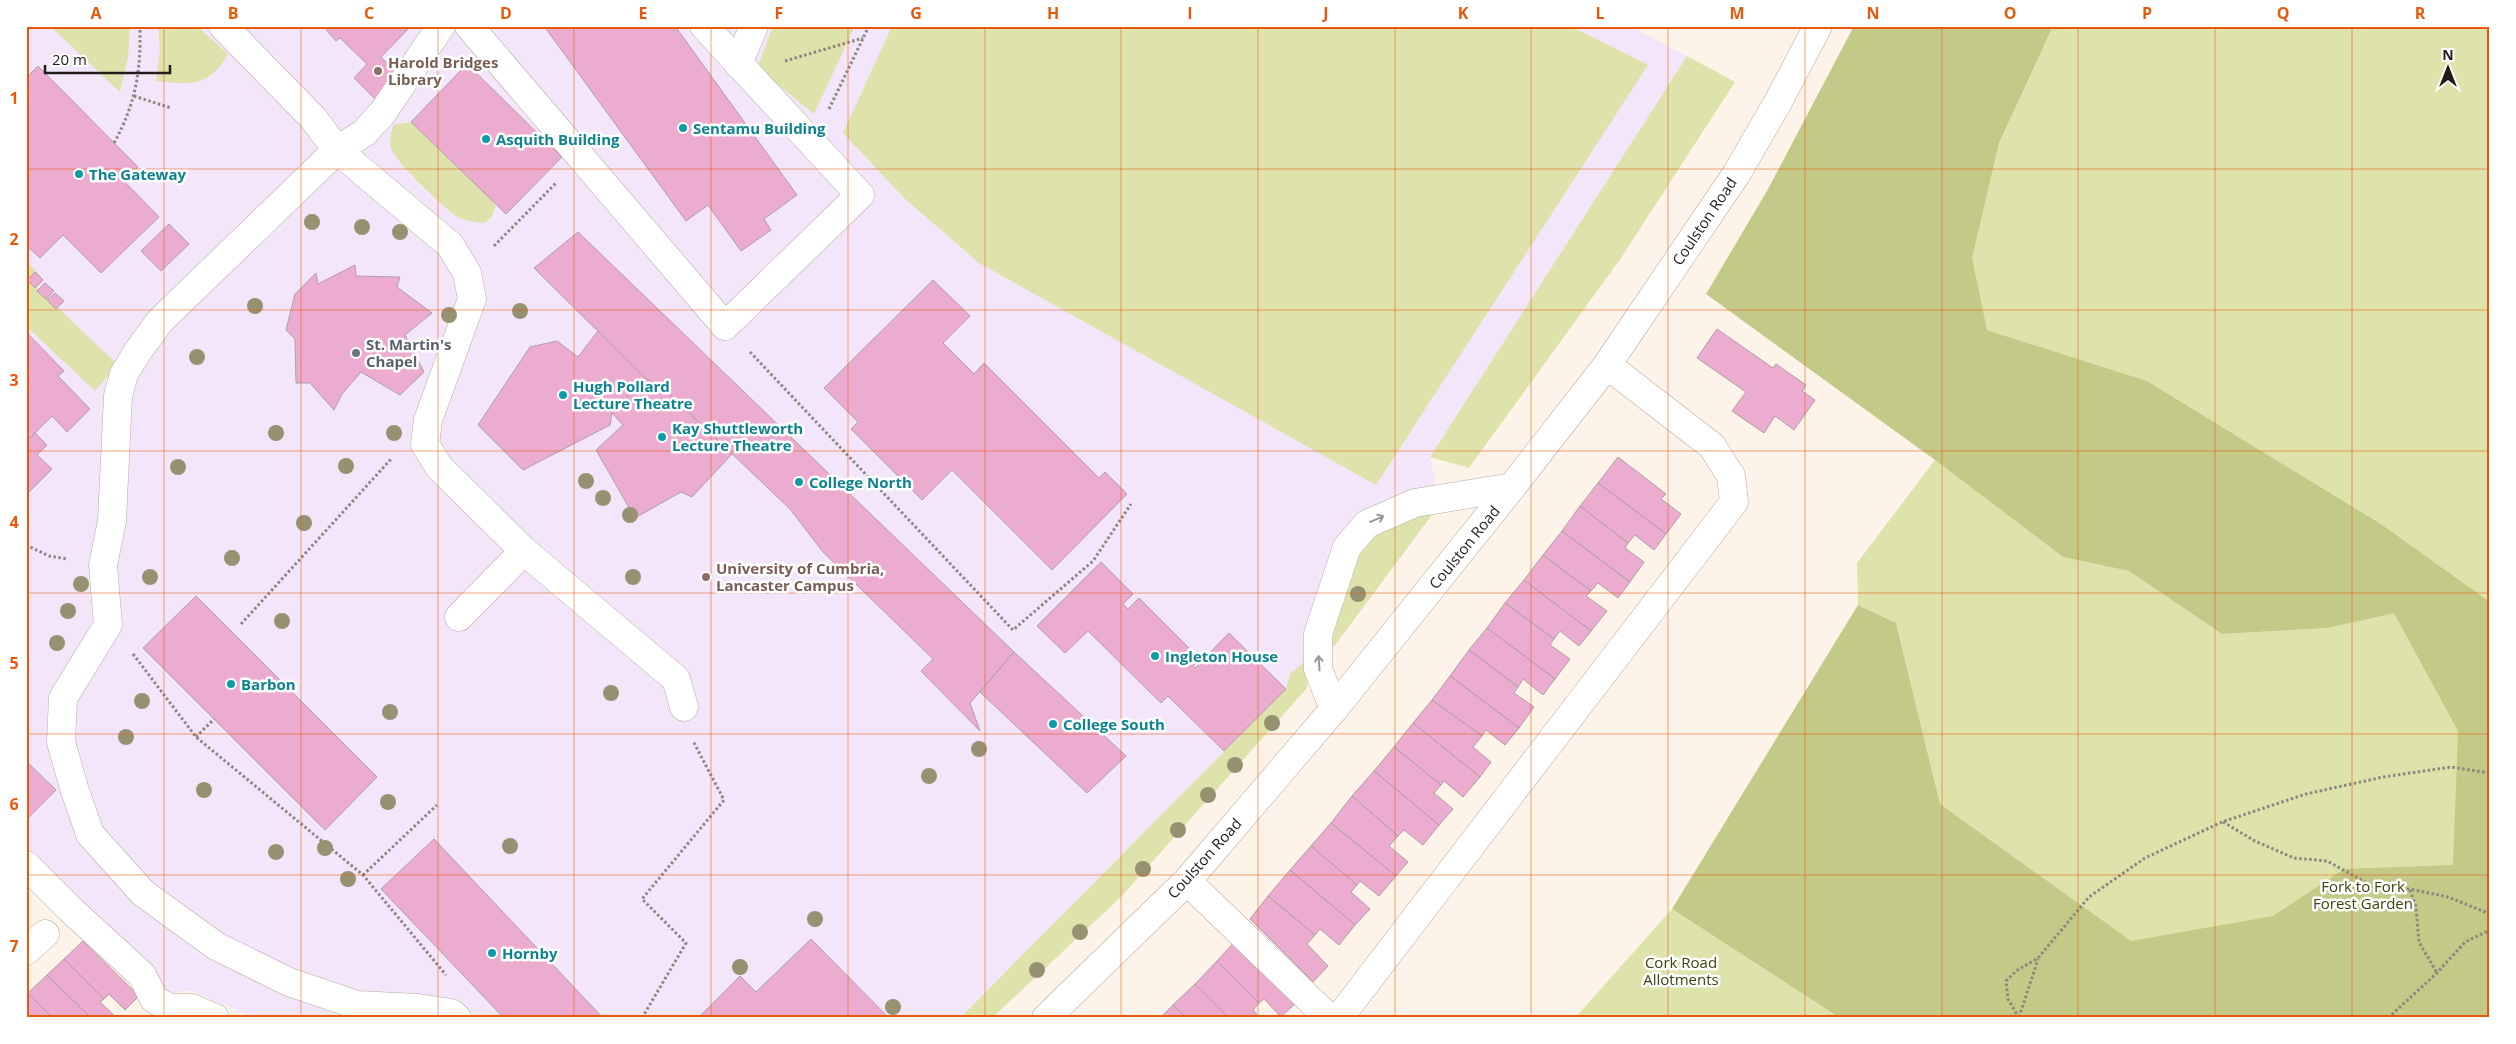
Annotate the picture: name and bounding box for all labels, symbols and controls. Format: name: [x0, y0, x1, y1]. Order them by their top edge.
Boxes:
text: A: [90, 2, 102, 24]
text: B: [228, 2, 238, 24]
text: C: [364, 2, 374, 24]
text: D: [500, 2, 512, 24]
text: E: [639, 2, 648, 24]
text: F: [775, 2, 783, 24]
text: G: [910, 2, 922, 24]
text: H: [1047, 2, 1059, 24]
text: I: [1187, 2, 1193, 24]
text: J: [1321, 2, 1329, 24]
text: K: [1458, 2, 1469, 24]
text: L: [1595, 2, 1605, 24]
text: M: [1729, 2, 1745, 24]
text: N: [1866, 2, 1880, 24]
text: O: [2004, 2, 2016, 24]
text: P: [2142, 2, 2152, 24]
text: Q: [2277, 2, 2289, 24]
text: R: [2415, 2, 2426, 24]
scale bar: [45, 42, 170, 74]
north arrow: [2424, 42, 2474, 92]
text: N: [2442, 45, 2454, 64]
text: 20 m: [52, 49, 87, 69]
place label: Harold Bridges Library: [388, 52, 498, 89]
marker: Harold Bridges Library: [372, 65, 384, 77]
text: 1: [9, 87, 19, 109]
place label: Sentamu Building: [693, 118, 826, 138]
marker: Sentamu Building: [677, 122, 689, 134]
place label: Asquith Building: [496, 129, 620, 149]
marker: Asquith Building: [480, 133, 492, 145]
place label: The Gateway: [89, 164, 186, 184]
marker: The Gateway: [73, 168, 85, 180]
street label: Coulston Road: [1667, 173, 1741, 269]
text: 2: [9, 228, 19, 250]
place label: St. Martin's Chapel: [366, 334, 451, 371]
marker: St. Martin's Chapel: [350, 347, 362, 359]
text: 3: [9, 369, 19, 391]
place label: Hugh Pollard Lecture Theatre: [573, 376, 693, 413]
marker: Hugh Pollard Lecture Theatre: [557, 389, 569, 401]
place label: Kay Shuttleworth Lecture Theatre: [672, 418, 803, 455]
marker: Kay Shuttleworth Lecture Theatre: [656, 431, 668, 443]
place label: College North: [809, 472, 912, 492]
marker: College North: [793, 476, 805, 488]
street label: Coulston Road: [1424, 501, 1504, 593]
text: 4: [9, 511, 19, 533]
one-way arrow: [1369, 514, 1384, 524]
place label: University of Cumbria, Lancaster Campus: [716, 558, 884, 595]
marker: University of Cumbria, Lancaster Campus: [700, 571, 712, 583]
place label: Ingleton House: [1165, 646, 1278, 666]
marker: Ingleton House: [1149, 650, 1161, 662]
text: 5: [9, 652, 19, 674]
one-way arrow: [1314, 655, 1323, 671]
place label: Barbon: [241, 674, 296, 694]
marker: Barbon: [225, 678, 237, 690]
place label: College South: [1063, 714, 1165, 734]
marker: College South: [1047, 718, 1059, 730]
text: 6: [9, 793, 19, 815]
street label: Coulston Road: [1162, 813, 1246, 903]
park label: Fork to Fork Forest Garden: [2313, 876, 2413, 913]
text: 7: [9, 935, 19, 957]
place label: Hornby: [502, 943, 558, 963]
marker: Hornby: [486, 947, 498, 959]
park label: Cork Road Allotments: [1643, 952, 1719, 989]

